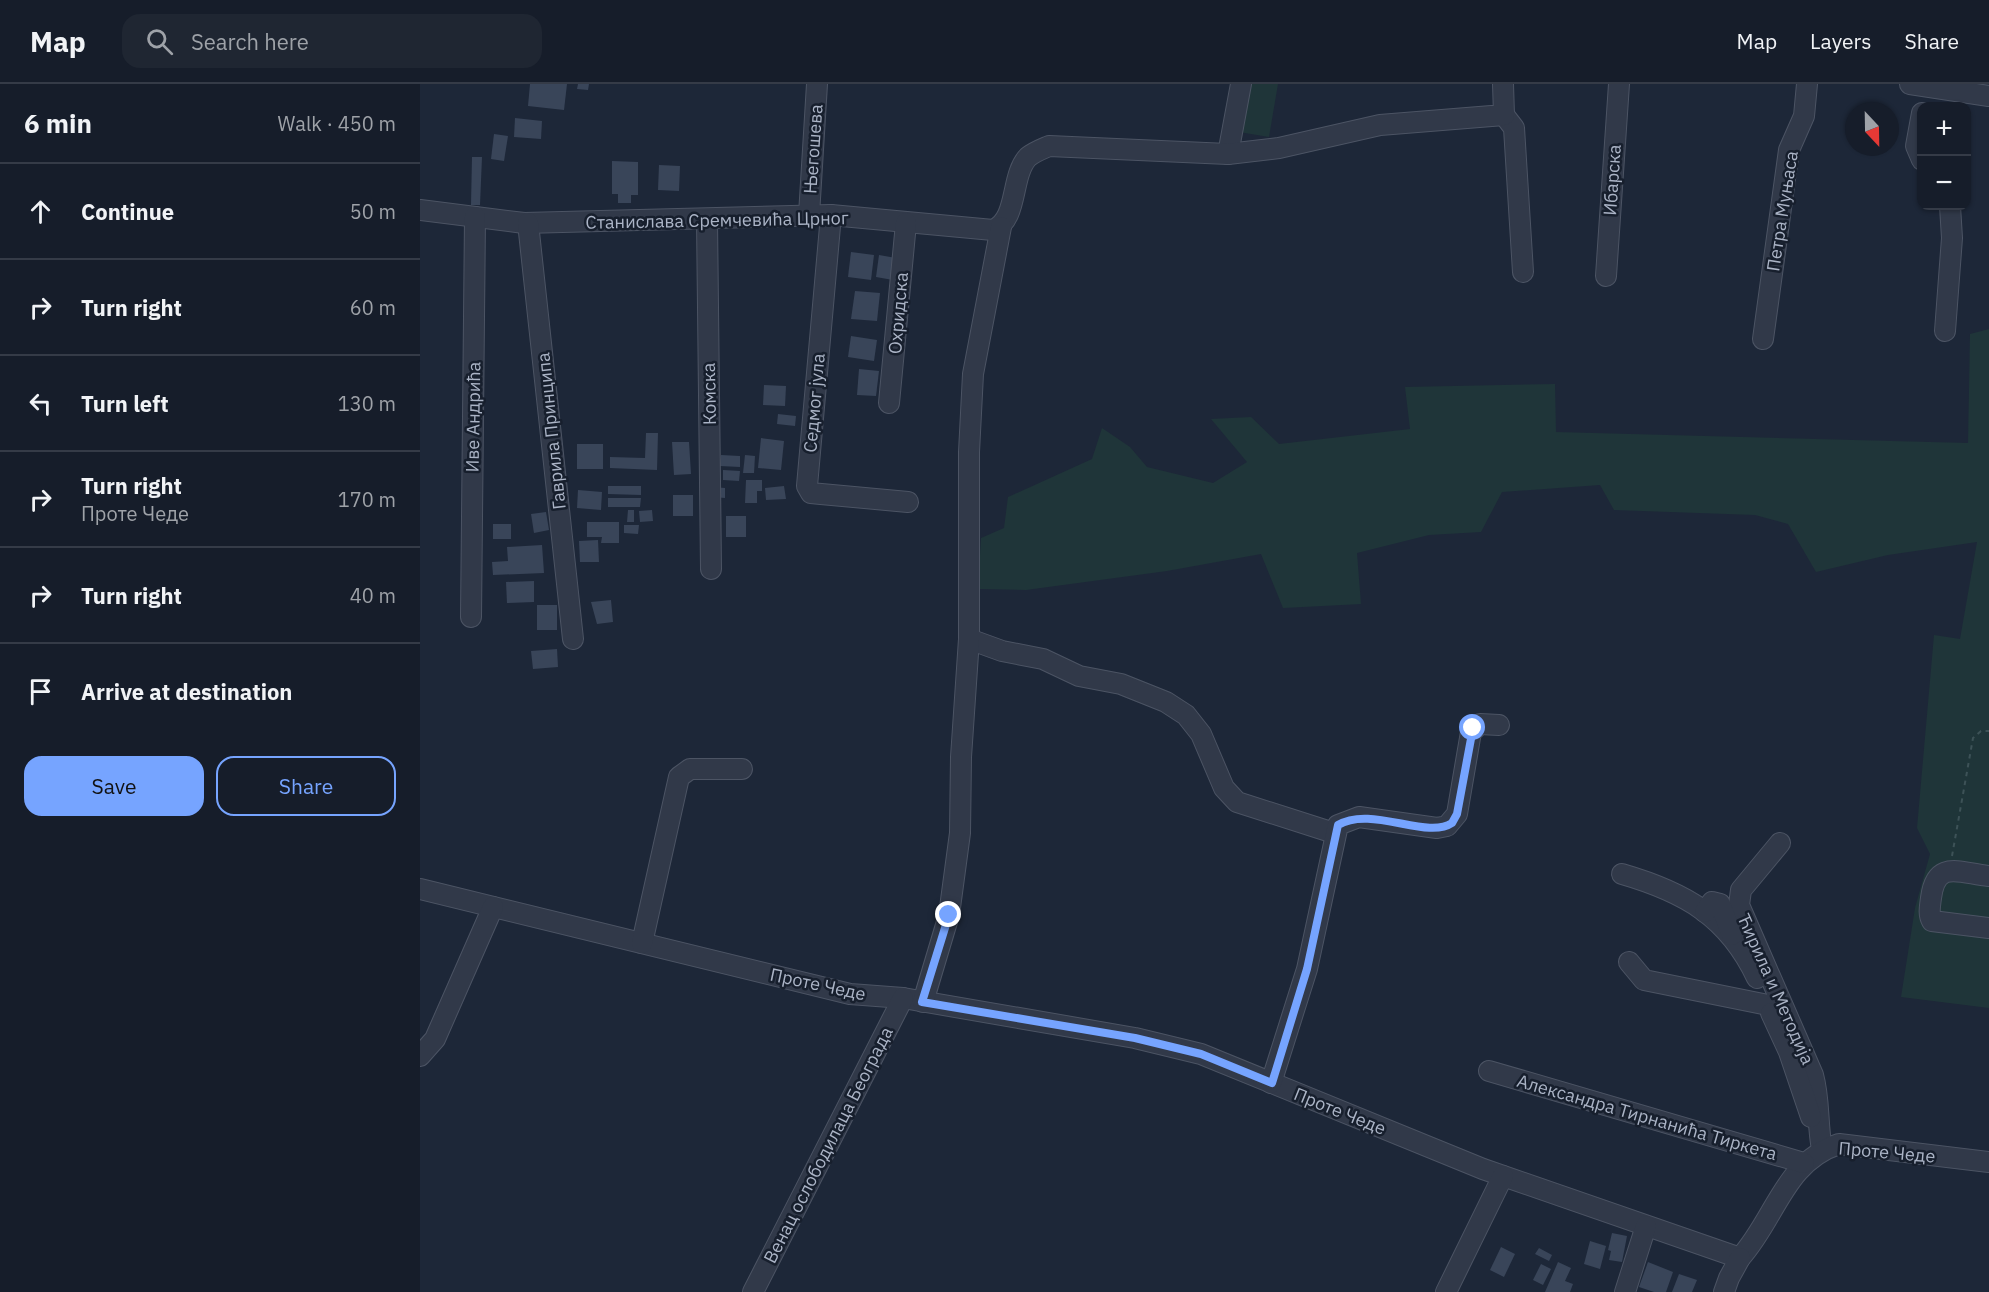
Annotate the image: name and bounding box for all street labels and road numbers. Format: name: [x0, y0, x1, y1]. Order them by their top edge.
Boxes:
street label: Његошева: [798, 103, 828, 195]
street label: Ибарска: [1598, 143, 1626, 216]
street label: Петра Муњаса: [1761, 149, 1803, 273]
street label: Станислава Сремчевића Црног: [585, 206, 849, 234]
street label: Охридска: [883, 271, 913, 355]
street label: Гаврила Принципа: [531, 351, 571, 511]
street label: Седмог јула: [798, 352, 830, 454]
street label: Иве Андрића: [461, 361, 485, 473]
street label: Комска: [697, 362, 721, 425]
street label: Ћирила и Методија: [1732, 910, 1820, 1068]
street label: Проте Чеде: [768, 963, 868, 1005]
street label: Венац ослободилаца Београда: [758, 1023, 898, 1267]
street label: Александра Тирнанића Тиркета: [1514, 1069, 1780, 1165]
street label: Проте Чеде: [1291, 1082, 1390, 1140]
street label: Проте Чеде: [1838, 1136, 1937, 1168]

